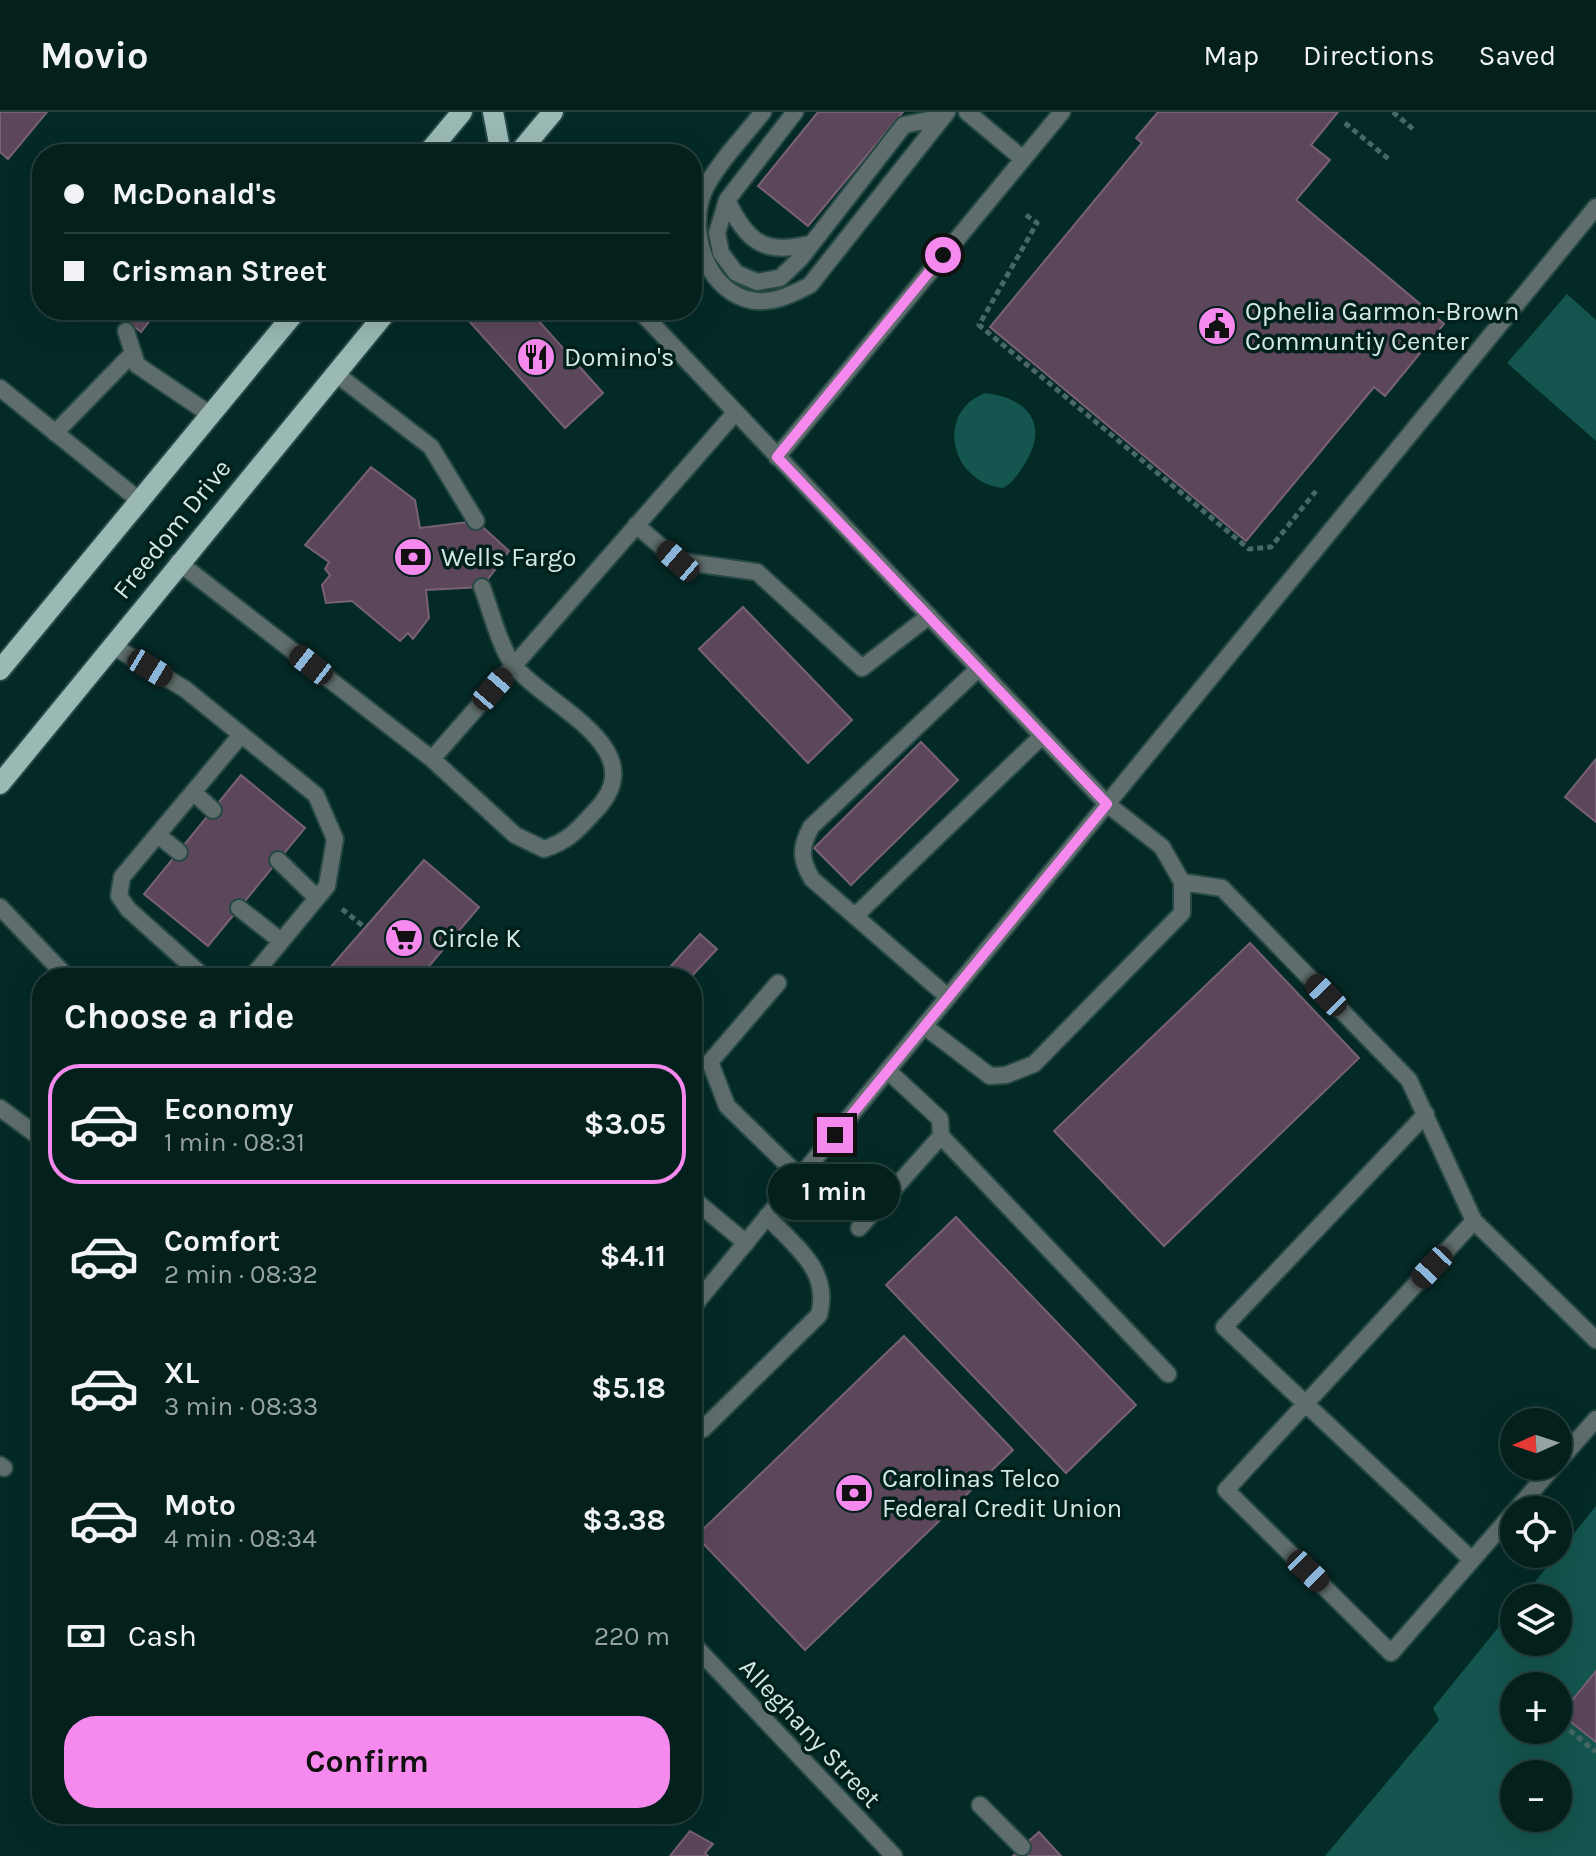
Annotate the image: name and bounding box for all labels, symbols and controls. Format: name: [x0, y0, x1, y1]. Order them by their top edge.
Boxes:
text: Movio: [40, 33, 148, 78]
text: Map: [1204, 39, 1259, 72]
text: Directions: [1303, 39, 1435, 72]
text: Saved: [1479, 39, 1556, 72]
text: McDonald's: [112, 176, 277, 212]
route start: [925, 237, 961, 273]
text: Crisman Street: [112, 253, 327, 289]
place label: Ophelia Garmon-Brown Communtiy Center: [1245, 296, 1520, 357]
public building icon: Ophelia Garmon-Brown Communtiy Center: [1196, 305, 1238, 347]
restaurant icon: Domino's: [515, 336, 557, 378]
place label: Domino's: [564, 342, 675, 373]
street label: Freedom Drive: [106, 453, 238, 605]
bank icon: Wells Fargo: [392, 536, 434, 578]
car: [652, 536, 704, 586]
place label: Wells Fargo: [441, 542, 576, 573]
car: [285, 641, 337, 689]
car: [123, 645, 177, 691]
car: [468, 663, 518, 715]
supermarket icon: Circle K: [383, 917, 425, 959]
place label: Circle K: [432, 923, 521, 954]
car: [1301, 969, 1351, 1021]
text: Choose a ride: [64, 995, 294, 1037]
icon: car: [68, 1088, 140, 1160]
text: Economy: [164, 1091, 294, 1127]
text: $3.05: [584, 1106, 666, 1142]
route end: [817, 1117, 853, 1153]
text: 1 min · 08:31: [164, 1127, 305, 1158]
callout: 1 min: [769, 1163, 901, 1219]
text: 1 min: [801, 1176, 867, 1207]
icon: car: [68, 1220, 140, 1292]
text: Comfort: [164, 1223, 280, 1259]
text: $4.11: [600, 1238, 666, 1274]
car: [1407, 1241, 1457, 1293]
text: 2 min · 08:32: [164, 1259, 318, 1290]
icon: car: [68, 1352, 140, 1424]
text: XL: [164, 1355, 199, 1391]
text: $5.18: [591, 1370, 666, 1406]
text: 3 min · 08:33: [164, 1391, 318, 1422]
north arrow: [1500, 1408, 1572, 1480]
map controls: [1500, 1408, 1572, 1832]
place label: Carolinas Telco Federal Credit Union: [882, 1463, 1122, 1524]
bank icon: Carolinas Telco Federal Credit Union: [833, 1472, 875, 1514]
icon: car: [68, 1484, 140, 1556]
text: Moto: [164, 1487, 236, 1523]
button: locate: [1500, 1496, 1572, 1568]
text: $3.38: [582, 1502, 666, 1538]
text: 4 min · 08:34: [164, 1523, 317, 1554]
car: [1282, 1546, 1334, 1596]
button: layers: [1500, 1584, 1572, 1656]
icon: cash: [64, 1614, 108, 1658]
text: Cash: [128, 1618, 197, 1654]
text: 220 m: [594, 1621, 670, 1652]
street label: Alleghany Street: [733, 1652, 887, 1814]
button: +: [1500, 1672, 1572, 1744]
button: Confirm: [64, 1716, 670, 1808]
button: −: [1500, 1760, 1572, 1832]

